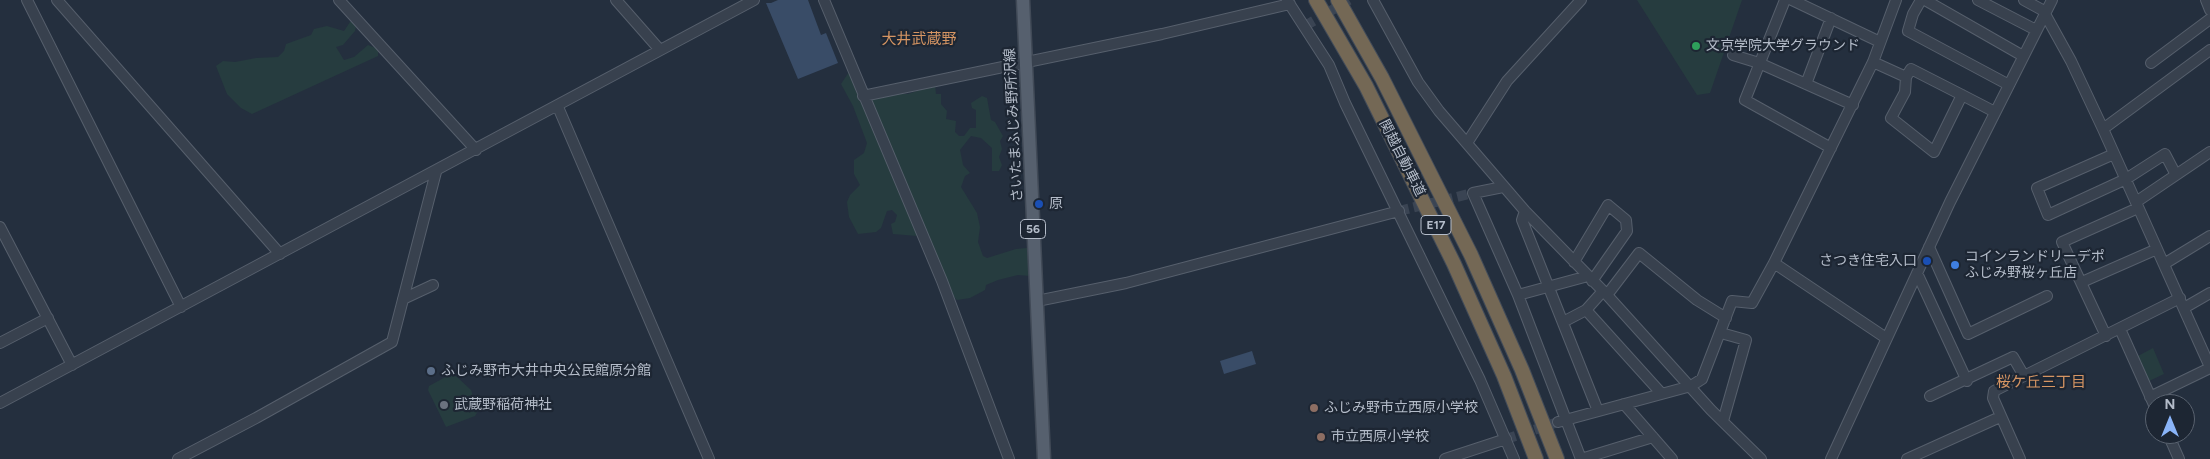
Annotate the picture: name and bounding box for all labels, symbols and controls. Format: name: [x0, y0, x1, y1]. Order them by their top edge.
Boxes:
district label: 大井武蔵野: [882, 31, 956, 49]
place label: 文京学院大学グラウンド: [1706, 38, 1860, 54]
marker: 文京学院大学グラウンド: [1690, 40, 1702, 52]
street label: さいたまふじみ野所沢線: [1002, 48, 1026, 202]
street label: 関越自動車道: [1375, 117, 1429, 199]
place label: 原: [1049, 196, 1063, 212]
marker: 原: [1033, 198, 1045, 210]
road number: E17: [1421, 216, 1451, 234]
road number: 56: [1020, 220, 1046, 238]
place label: コインランドリーデポ ふじみ野桜ヶ丘店: [1965, 249, 2105, 282]
place label: さつき住宅入口: [1819, 253, 1917, 269]
marker: さつき住宅入口: [1921, 255, 1933, 267]
marker: コインランドリーデポ ふじみ野桜ヶ丘店: [1949, 259, 1961, 271]
place label: ふじみ野市大井中央公民館原分館: [441, 363, 651, 379]
marker: ふじみ野市大井中央公民館原分館: [425, 365, 437, 377]
district label: 桜ケ丘三丁目: [1996, 374, 2086, 392]
north arrow: [2145, 394, 2195, 444]
text: N: [2165, 396, 2175, 413]
place label: 武蔵野稲荷神社: [454, 397, 552, 413]
marker: 武蔵野稲荷神社: [438, 399, 450, 411]
place label: ふじみ野市立西原小学校: [1324, 400, 1478, 416]
marker: ふじみ野市立西原小学校: [1308, 402, 1320, 414]
place label: 市立西原小学校: [1331, 429, 1429, 445]
marker: 市立西原小学校: [1315, 431, 1327, 443]

